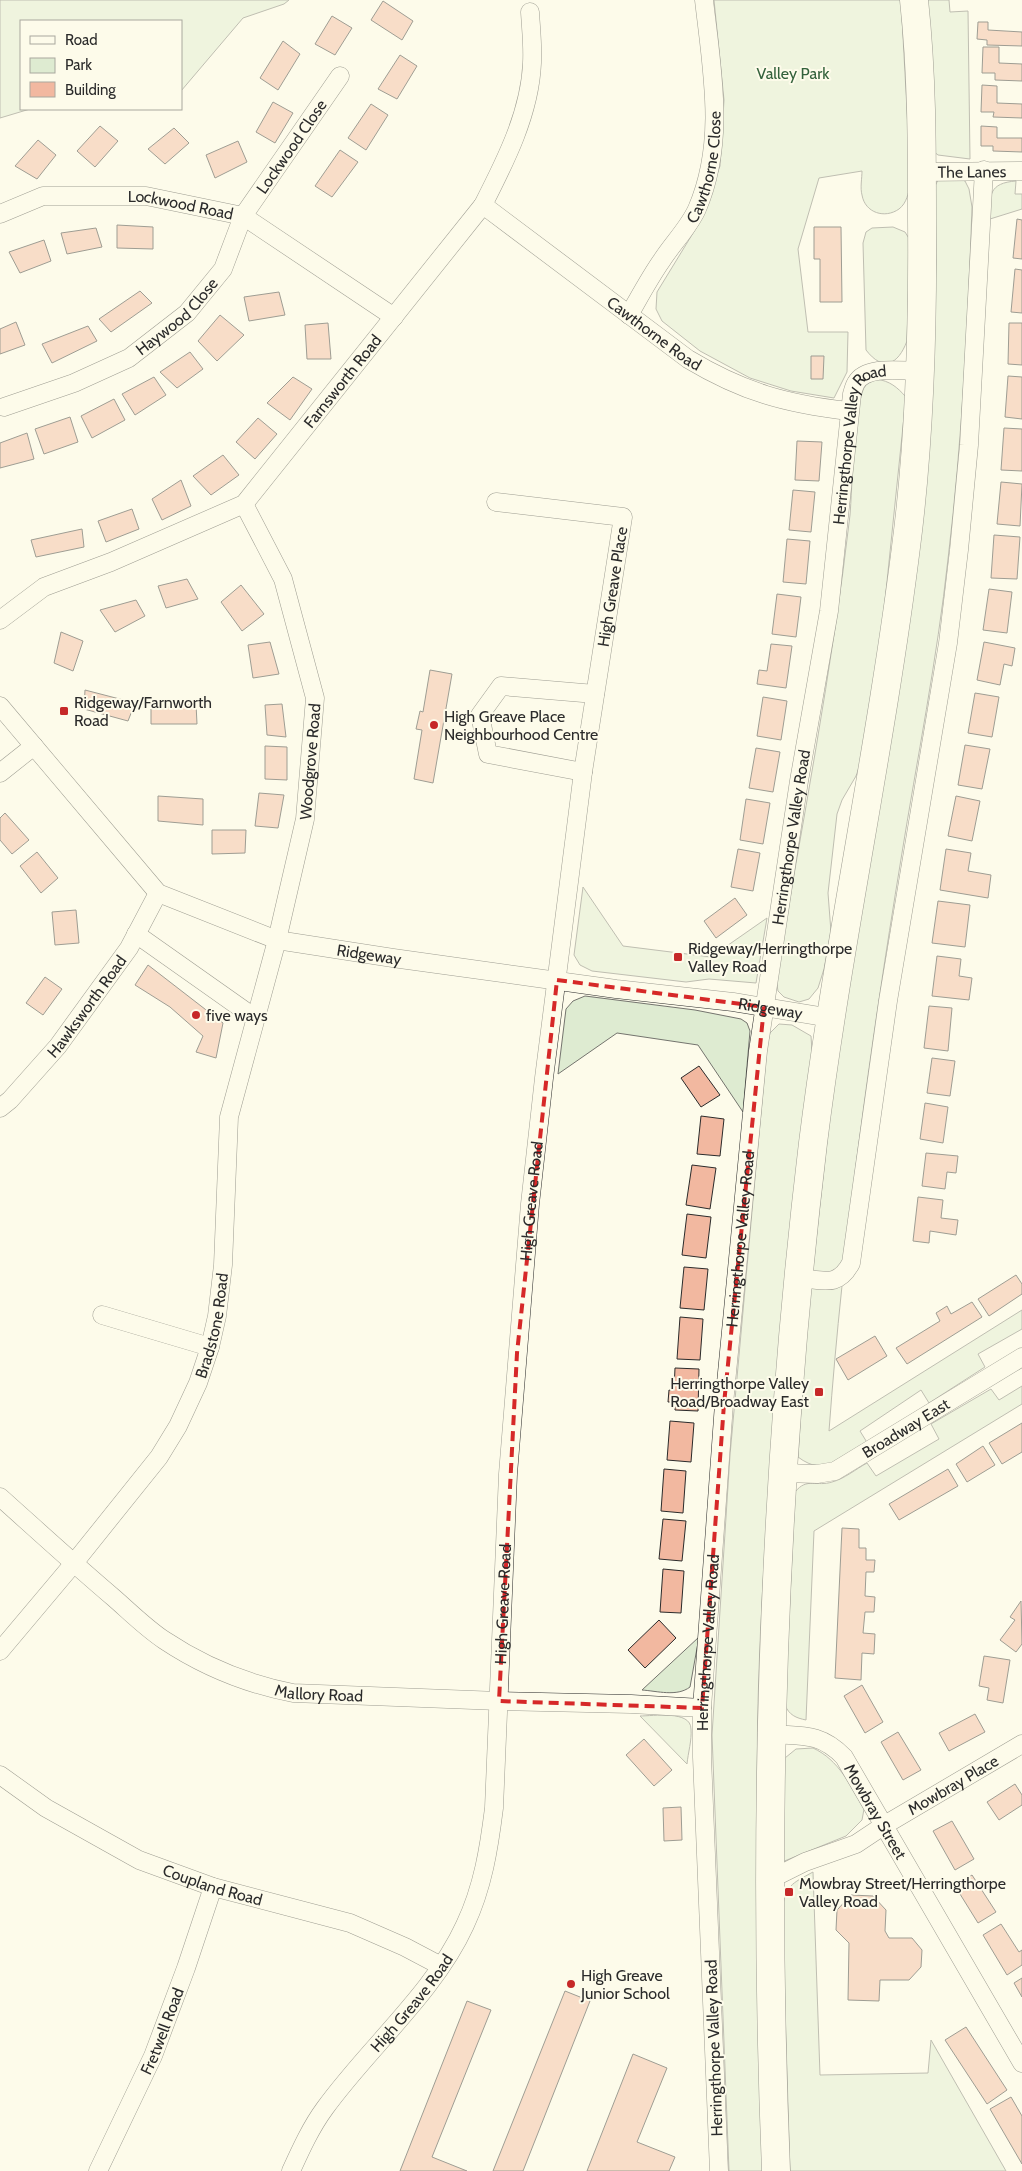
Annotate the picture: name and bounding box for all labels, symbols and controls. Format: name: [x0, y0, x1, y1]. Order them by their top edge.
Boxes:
legend: [20, 20, 182, 110]
text: Road: [65, 31, 98, 49]
text: Park: [65, 56, 92, 74]
park label: Valley Park: [757, 64, 830, 83]
text: Building: [65, 81, 116, 99]
street label: Lockwood Close: [252, 96, 330, 197]
street label: Cawthorne Close: [682, 111, 724, 227]
street label: The Lanes: [938, 162, 1007, 181]
street label: Lockwood Road: [128, 186, 235, 223]
street label: Haywood Close: [132, 274, 222, 359]
street label: Cawthorne Road: [603, 292, 705, 374]
street label: Farnsworth Road: [299, 331, 385, 431]
street label: Herringthorpe Valley Road: [829, 361, 887, 526]
street label: High Greave Place: [593, 525, 631, 648]
place label: Ridgeway/Farnworth Road: [74, 693, 212, 730]
street label: Woodgrove Road: [295, 703, 324, 821]
marker: Ridgeway/Farnworth Road: [58, 705, 70, 717]
place label: High Greave Place Neighbourhood Centre: [444, 707, 598, 744]
marker: High Greave Place Neighbourhood Centre: [428, 719, 440, 731]
street label: Herringthorpe Valley Road: [768, 748, 814, 926]
place label: Ridgeway/Herringthorpe Valley Road: [688, 939, 852, 976]
street label: Ridgeway: [336, 940, 403, 969]
street label: Hawksworth Road: [43, 951, 130, 1061]
marker: Ridgeway/Herringthorpe Valley Road: [672, 951, 684, 963]
street label: Ridgeway: [737, 994, 804, 1023]
place label: five ways: [206, 1006, 268, 1025]
marker: five ways: [190, 1009, 202, 1021]
street label: High Greave Road: [516, 1140, 546, 1262]
street label: Herringthorpe Valley Road: [722, 1150, 758, 1328]
street label: Bradstone Road: [191, 1272, 231, 1381]
place label: Herringthorpe Valley Road/Broadway East: [670, 1374, 810, 1411]
marker: Herringthorpe Valley Road/Broadway East: [813, 1386, 825, 1398]
street label: Broadway East: [858, 1394, 953, 1462]
street label: High Greave Road: [491, 1544, 515, 1665]
street label: Herringthorpe Valley Road: [693, 1553, 723, 1731]
street label: Mallory Road: [273, 1680, 364, 1705]
street label: Mowbray Place: [904, 1751, 1002, 1819]
street label: Mowbray Street: [840, 1760, 911, 1863]
street label: Coupland Road: [160, 1860, 265, 1909]
place label: Mowbray Street/Herringthorpe Valley Road: [799, 1874, 1006, 1911]
marker: Mowbray Street/Herringthorpe Valley Road: [783, 1886, 795, 1898]
street label: High Greave Road: [366, 1950, 457, 2056]
street label: Herringthorpe Valley Road: [701, 1959, 727, 2137]
place label: High Greave Junior School: [580, 1966, 670, 2003]
marker: High Greave Junior School: [565, 1978, 577, 1990]
street label: Fretwell Road: [136, 1985, 187, 2078]

